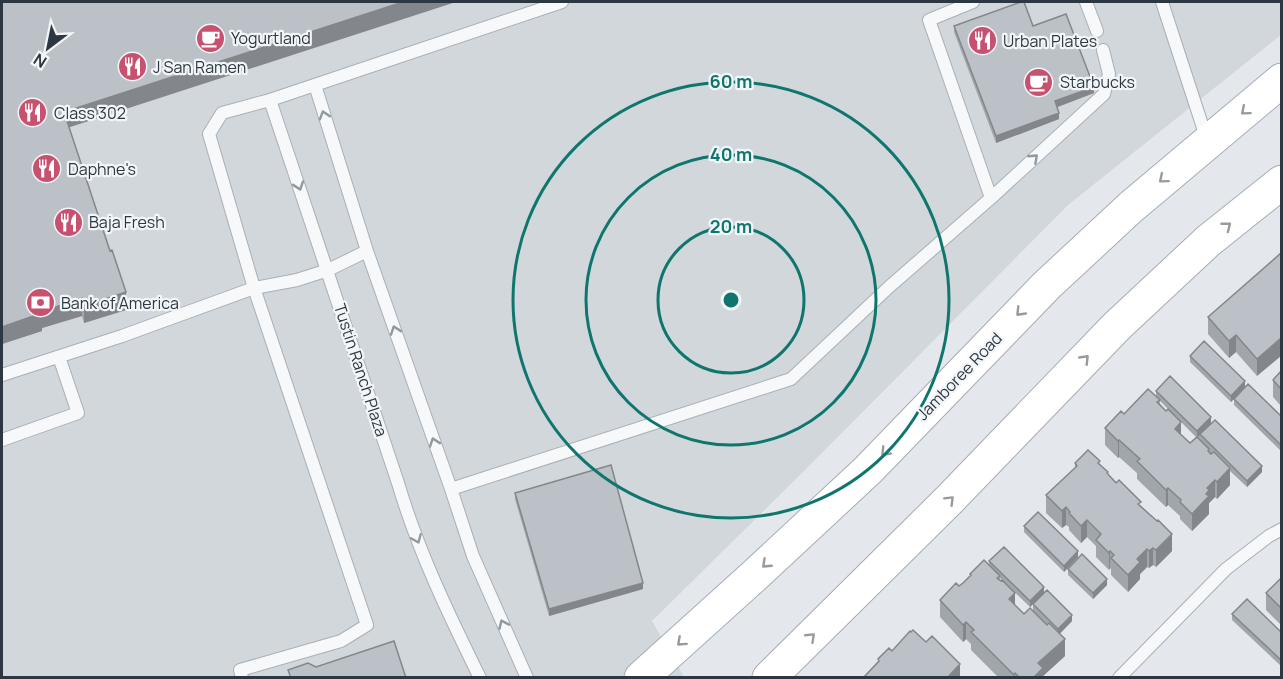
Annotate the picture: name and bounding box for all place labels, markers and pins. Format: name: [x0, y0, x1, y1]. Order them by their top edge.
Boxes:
cafe icon: Yogurtland: [194, 22, 226, 54]
restaurant icon: Urban Plates: [966, 25, 998, 57]
place label: Yogurtland: [231, 27, 311, 49]
place label: Urban Plates: [1003, 30, 1097, 52]
restaurant icon: J San Ramen: [116, 51, 148, 83]
place label: J San Ramen: [153, 56, 246, 78]
cafe icon: Starbucks: [1023, 66, 1055, 98]
place label: Starbucks: [1060, 71, 1135, 93]
restaurant icon: Class 302: [17, 97, 49, 129]
place label: Class 302: [54, 102, 126, 124]
restaurant icon: Daphne's: [31, 153, 63, 185]
place label: Daphne's: [68, 158, 136, 180]
restaurant icon: Baja Fresh: [52, 206, 84, 238]
place label: Baja Fresh: [89, 211, 165, 233]
bank icon: Bank of America: [24, 287, 56, 319]
centre of rings: [721, 290, 741, 310]
place label: Bank of America: [61, 292, 179, 314]

